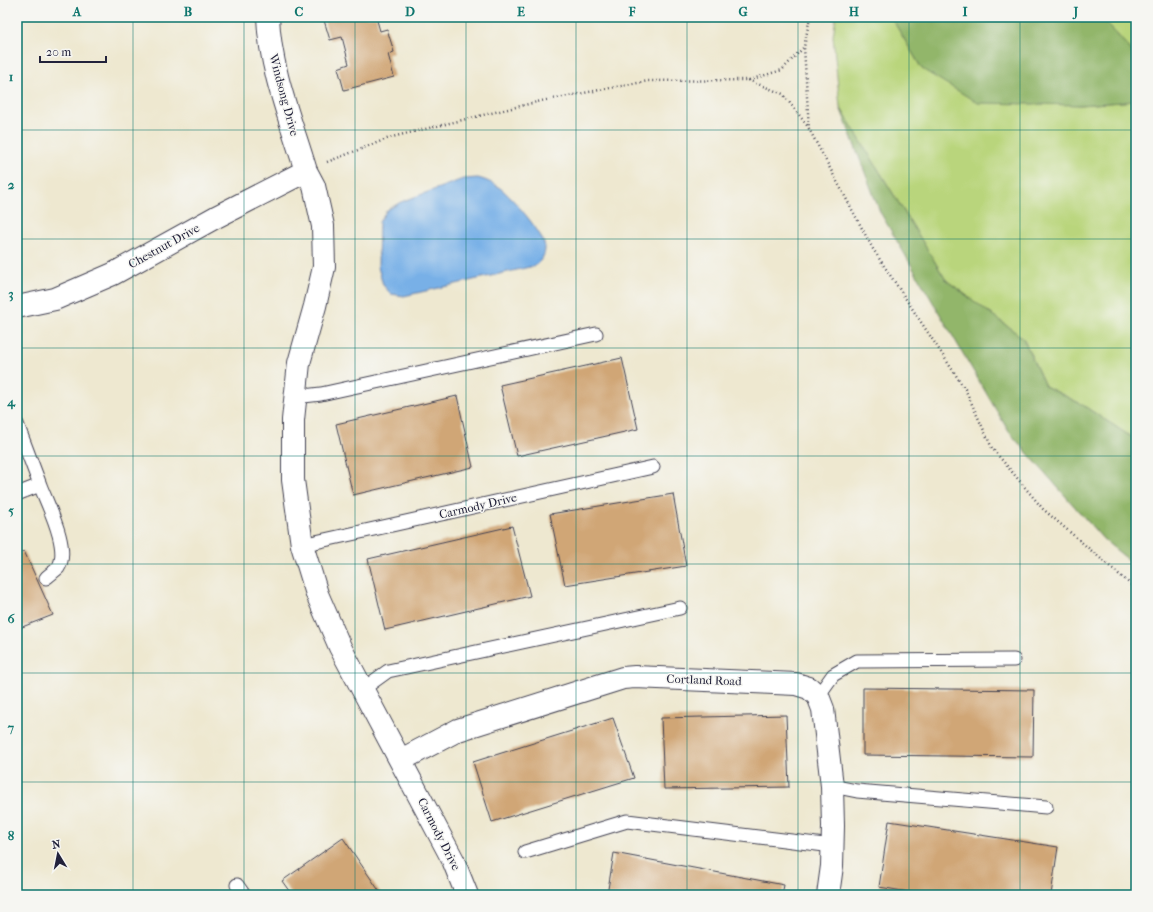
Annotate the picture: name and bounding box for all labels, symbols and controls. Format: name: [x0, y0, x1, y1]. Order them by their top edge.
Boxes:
text: A: [72, 4, 82, 19]
text: B: [184, 4, 193, 19]
text: C: [295, 4, 304, 19]
text: D: [405, 4, 415, 19]
text: E: [517, 4, 525, 19]
text: F: [628, 4, 636, 19]
text: G: [738, 4, 748, 19]
text: H: [849, 4, 860, 19]
text: I: [962, 4, 968, 19]
text: J: [1072, 4, 1079, 20]
scale bar: [40, 38, 106, 64]
text: 20 m: [46, 45, 71, 59]
street label: Windsong Drive: [266, 51, 302, 138]
text: 1: [9, 69, 14, 84]
text: 2: [8, 177, 15, 192]
street label: Chestnut Drive: [126, 221, 202, 271]
text: 3: [8, 286, 14, 302]
text: 4: [6, 394, 16, 410]
street label: Carmody Drive: [438, 490, 518, 522]
text: 5: [8, 503, 14, 518]
text: 6: [7, 611, 15, 626]
street label: Cortland Road: [666, 672, 742, 688]
text: 7: [7, 720, 15, 735]
street label: Carmody Drive: [415, 795, 463, 873]
text: 8: [8, 828, 15, 843]
north arrow: [38, 834, 78, 874]
text: N: [51, 837, 62, 852]

